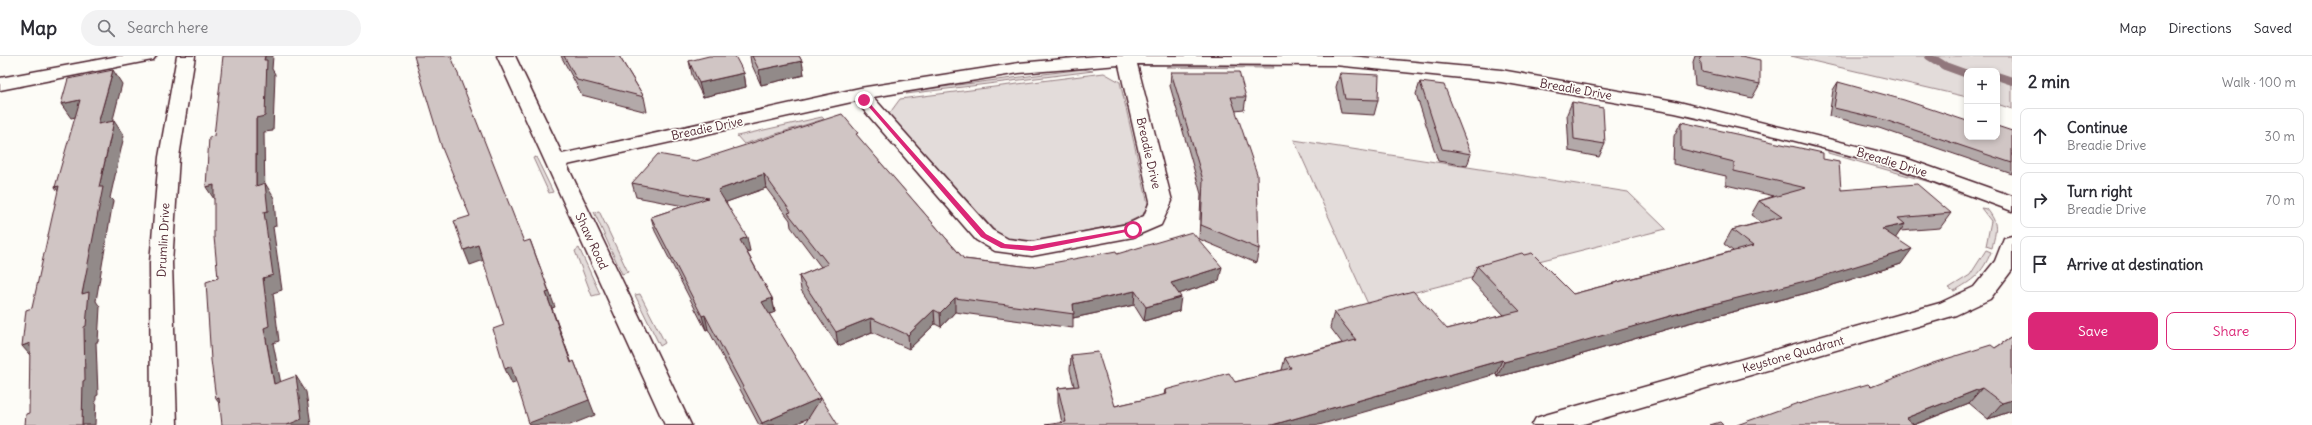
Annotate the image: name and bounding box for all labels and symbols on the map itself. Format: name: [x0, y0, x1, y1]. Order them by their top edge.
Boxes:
street label: Breadie Drive: [1539, 75, 1613, 103]
route end: [855, 91, 873, 109]
street label: Breadie Drive: [670, 113, 744, 143]
street label: Breadie Drive: [1133, 116, 1165, 190]
street label: Breadie Drive: [1855, 144, 1929, 180]
street label: Drumlin Drive: [154, 202, 172, 278]
street label: Shaw Road: [572, 210, 612, 272]
route start: [1124, 221, 1142, 239]
street label: Keystone Quadrant: [1740, 332, 1846, 376]

